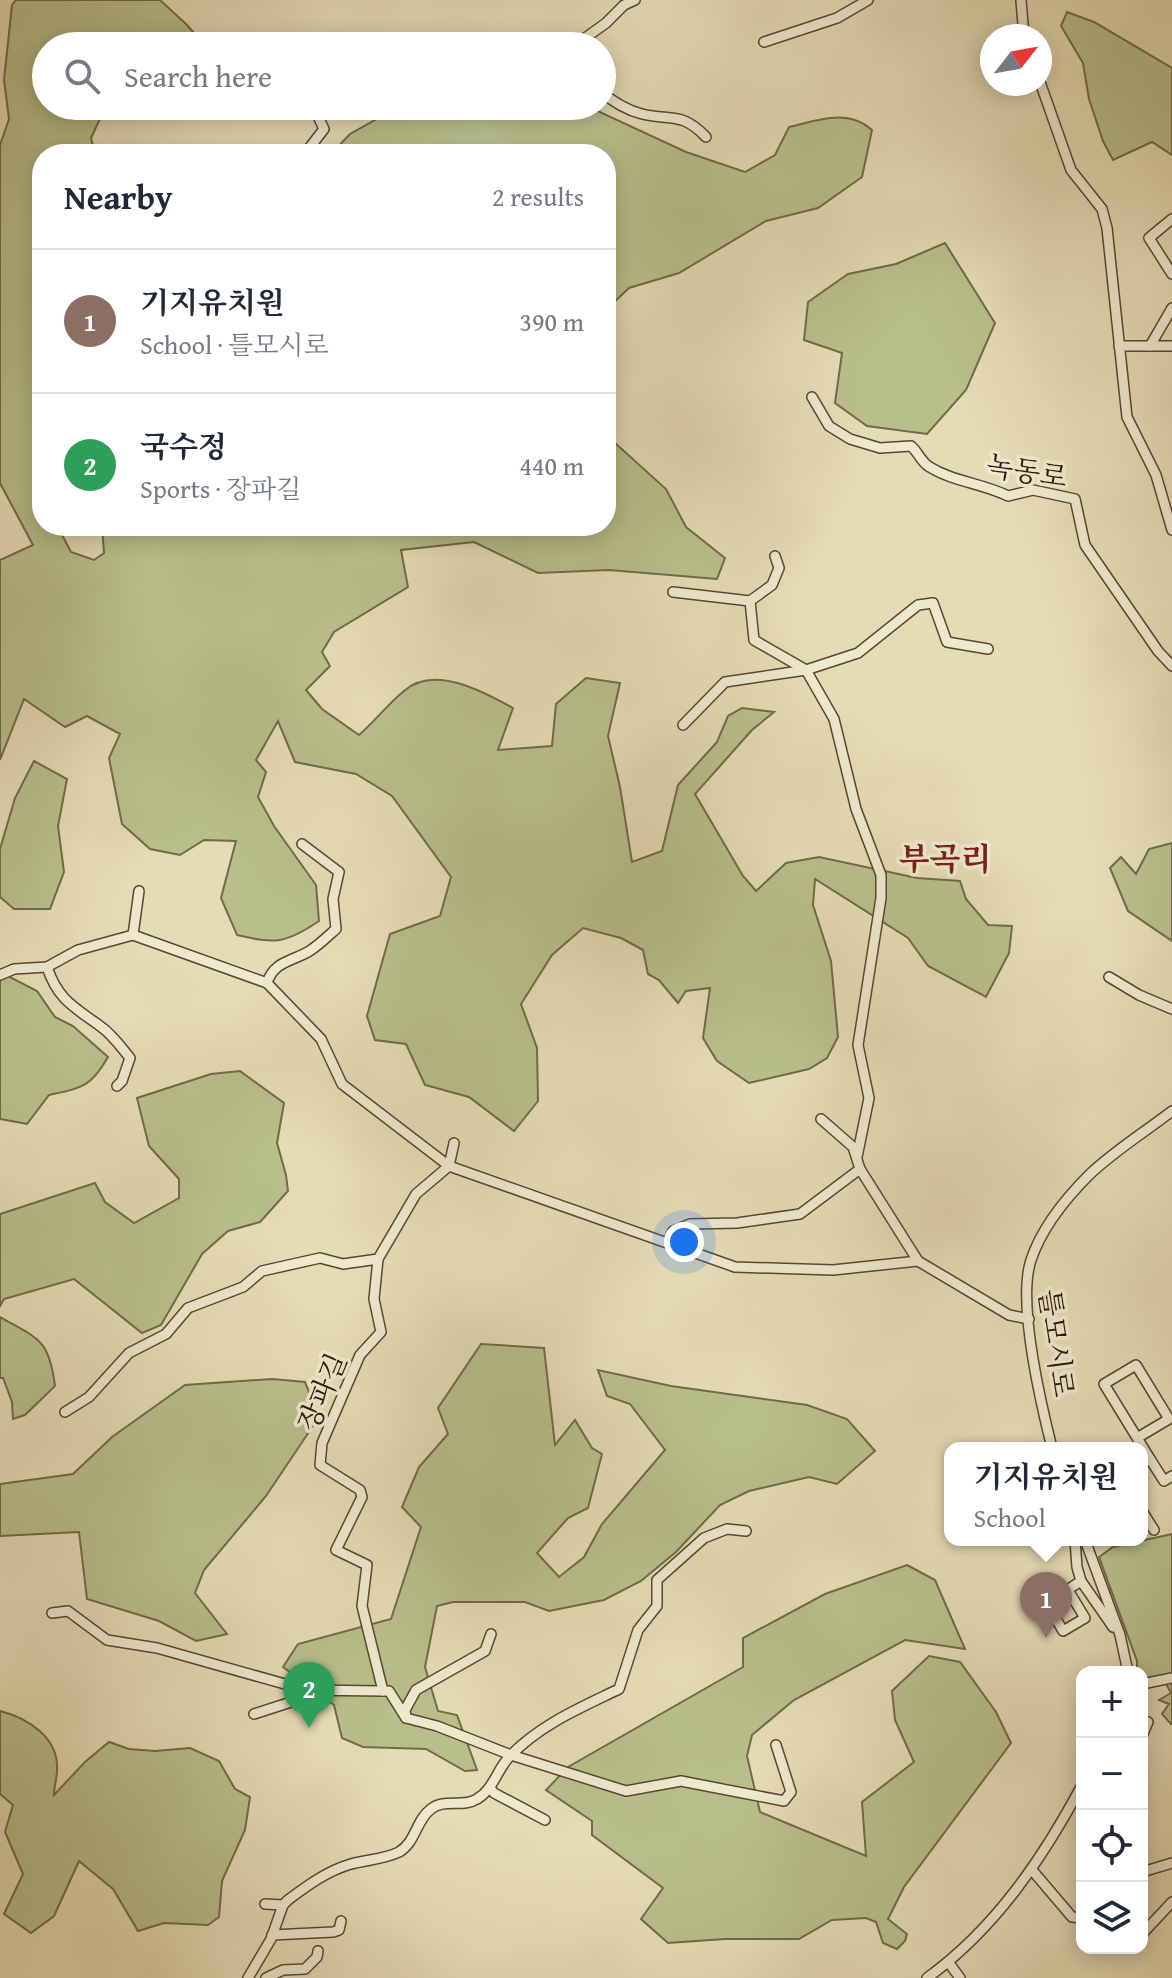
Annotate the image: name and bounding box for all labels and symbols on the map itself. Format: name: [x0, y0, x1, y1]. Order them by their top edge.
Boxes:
north arrow: [980, 24, 1052, 96]
street label: 녹동로: [984, 444, 1070, 497]
district label: 부곡리: [899, 835, 991, 882]
your location: [664, 1222, 704, 1262]
street label: 틀모시로: [1030, 1287, 1085, 1399]
street label: 장파길: [287, 1346, 356, 1437]
pin: 1: [1020, 1572, 1072, 1638]
pin: 2: [283, 1662, 335, 1728]

